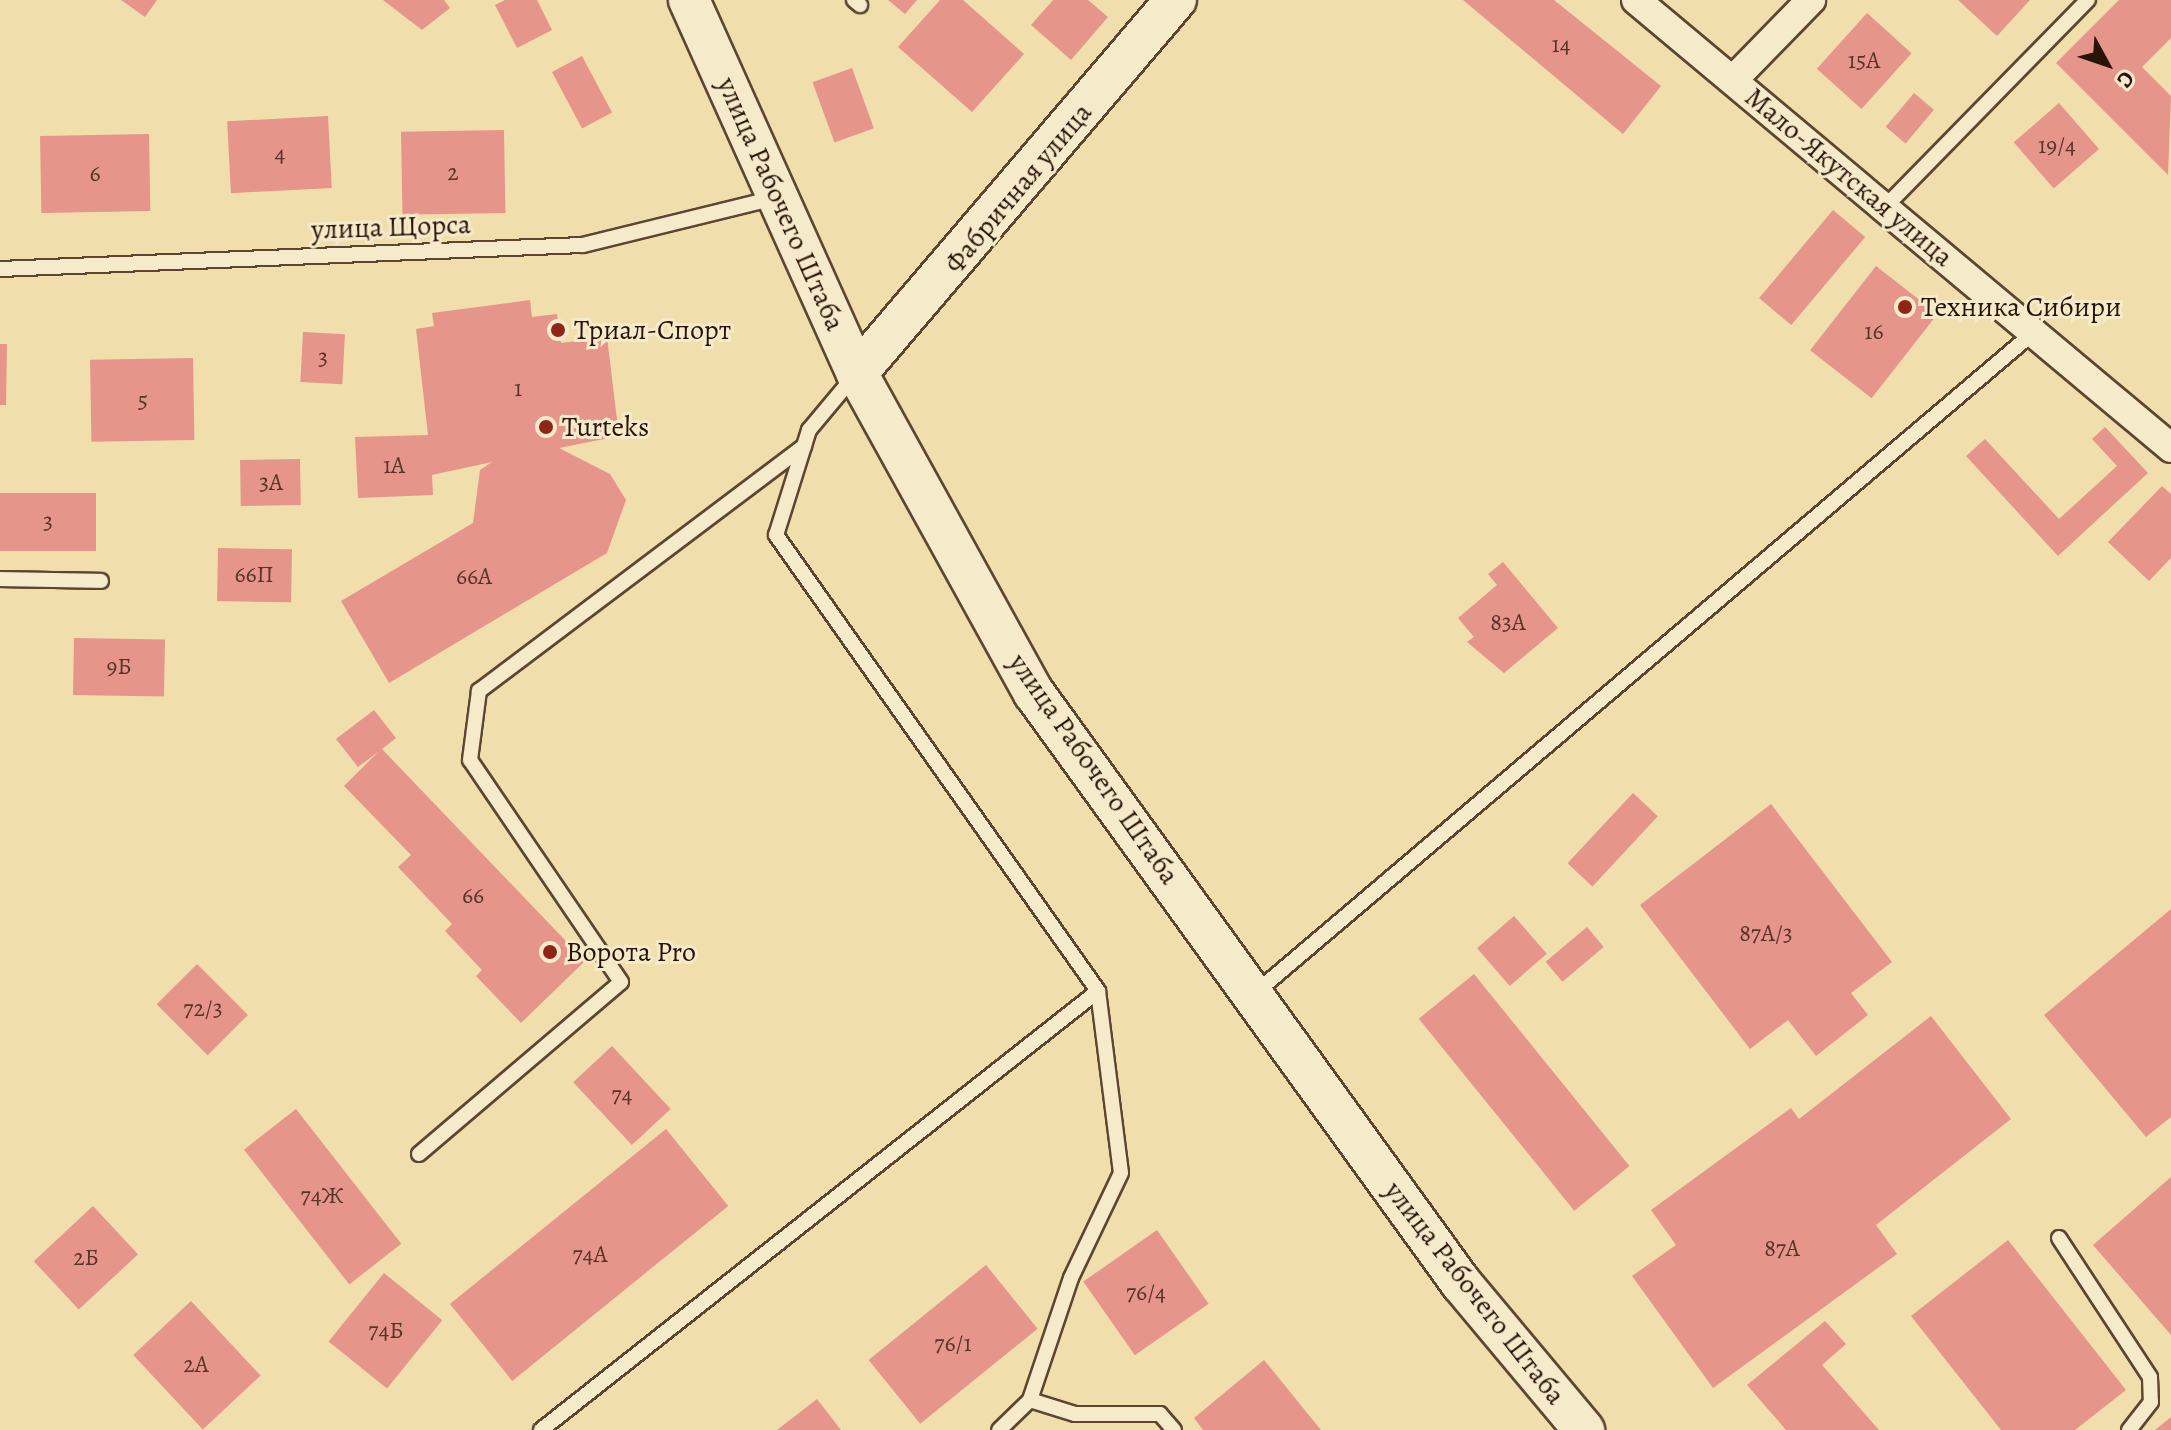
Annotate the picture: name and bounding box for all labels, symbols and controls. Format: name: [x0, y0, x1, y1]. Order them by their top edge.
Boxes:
north arrow: [2067, 24, 2147, 104]
house number: 14: [1551, 31, 1571, 59]
house number: 15А: [1848, 47, 1880, 75]
text: С: [2110, 65, 2141, 94]
street label: улица Рабочего Штаба: [710, 72, 852, 336]
street label: Мало-Якутская улица: [1738, 80, 1960, 274]
street label: Фабричная улица: [937, 96, 1099, 280]
house number: 19/4: [2038, 132, 2076, 160]
house number: 4: [275, 140, 285, 168]
house number: 2: [447, 159, 459, 187]
house number: 6: [89, 160, 101, 188]
street label: улица Щорса: [311, 207, 471, 247]
place label: Техника Сибири: [1921, 290, 2121, 324]
marker: Техника Сибири: [1896, 298, 1914, 316]
place label: Триал-Спорт: [574, 313, 731, 347]
house number: 16: [1864, 318, 1884, 346]
marker: Триал-Спорт: [549, 321, 567, 339]
house number: 3: [318, 344, 328, 372]
house number: 1: [514, 375, 522, 403]
house number: 5: [138, 387, 148, 415]
place label: Turteks: [562, 410, 649, 444]
marker: Turteks: [537, 418, 555, 436]
house number: 1А: [383, 452, 405, 480]
house number: 3А: [259, 469, 283, 497]
house number: 3: [43, 508, 53, 536]
house number: 66П: [234, 561, 274, 589]
house number: 66А: [456, 563, 492, 591]
house number: 83А: [1490, 609, 1526, 637]
street label: улица Рабочего Штаба: [1002, 647, 1186, 891]
house number: 9Б: [106, 653, 132, 681]
house number: 66: [462, 882, 484, 910]
house number: 87А/3: [1739, 920, 1793, 948]
place label: Ворота Pro: [566, 935, 696, 969]
marker: Ворота Pro: [541, 943, 559, 961]
house number: 72/3: [183, 995, 223, 1023]
house number: 74: [612, 1081, 632, 1109]
street label: улица Рабочего Штаба: [1377, 1175, 1573, 1411]
house number: 74Ж: [301, 1182, 343, 1210]
house number: 87А: [1764, 1235, 1800, 1263]
house number: 74А: [573, 1241, 607, 1269]
house number: 2Б: [73, 1244, 99, 1272]
house number: 76/4: [1126, 1279, 1166, 1307]
house number: 74Б: [368, 1317, 404, 1345]
house number: 76/1: [934, 1330, 972, 1358]
house number: 2А: [183, 1351, 209, 1379]

